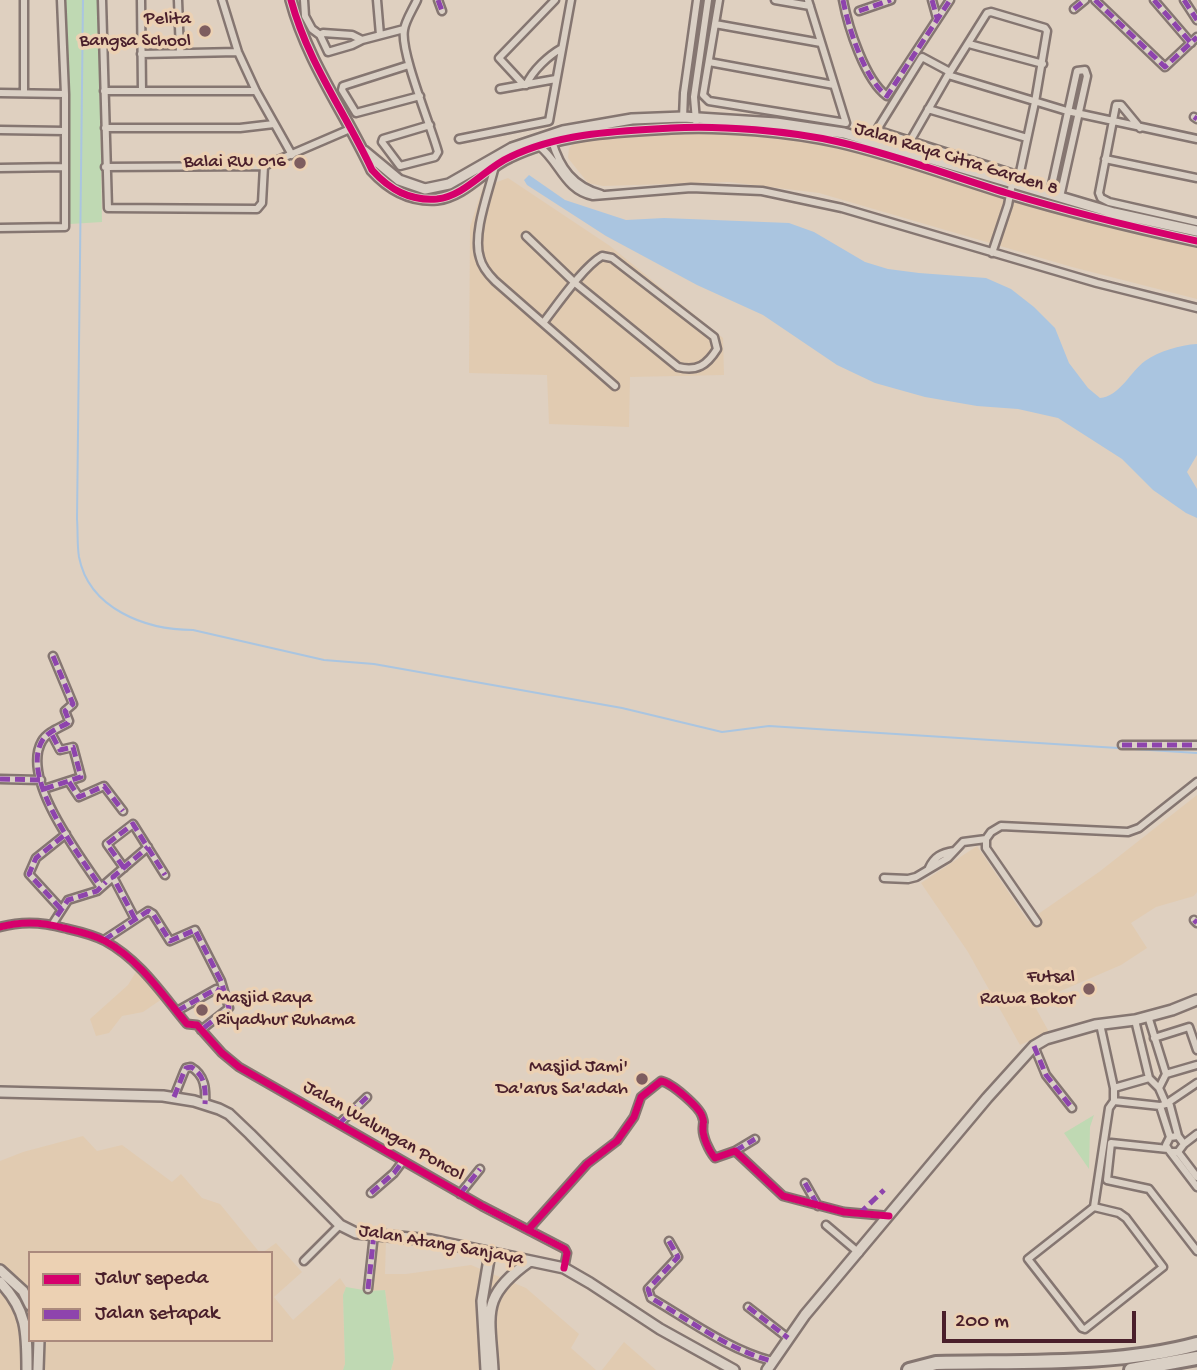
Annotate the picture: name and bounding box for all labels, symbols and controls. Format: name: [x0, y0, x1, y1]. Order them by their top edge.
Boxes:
place label: Pelita Bangsa School: [79, 9, 191, 53]
marker: Pelita Bangsa School: [197, 23, 213, 39]
street label: Jalan Raya Citra Garden 8: [851, 118, 1061, 202]
place label: Balai RW 016: [184, 152, 286, 174]
marker: Balai RW 016: [292, 155, 308, 171]
place label: Futsal Rawa Bokor: [980, 967, 1075, 1011]
marker: Futsal Rawa Bokor: [1081, 981, 1097, 997]
place label: Masjid Raya Riyadhur Ruhama: [216, 988, 355, 1032]
marker: Masjid Raya Riyadhur Ruhama: [194, 1002, 210, 1018]
place label: Masjid Jami' Da'arus Sa'adah: [496, 1057, 628, 1101]
marker: Masjid Jami' Da'arus Sa'adah: [634, 1071, 650, 1087]
street label: Jalan Walungan Poncol: [298, 1077, 468, 1187]
street label: Jalan Atang Sanjaya: [357, 1220, 525, 1272]
legend: [28, 1251, 273, 1342]
text: Jalur sepeda: [95, 1267, 208, 1292]
scale bar: [945, 1296, 1139, 1340]
text: Jalan setapak: [95, 1302, 219, 1327]
text: 200 m: [955, 1310, 1009, 1335]

